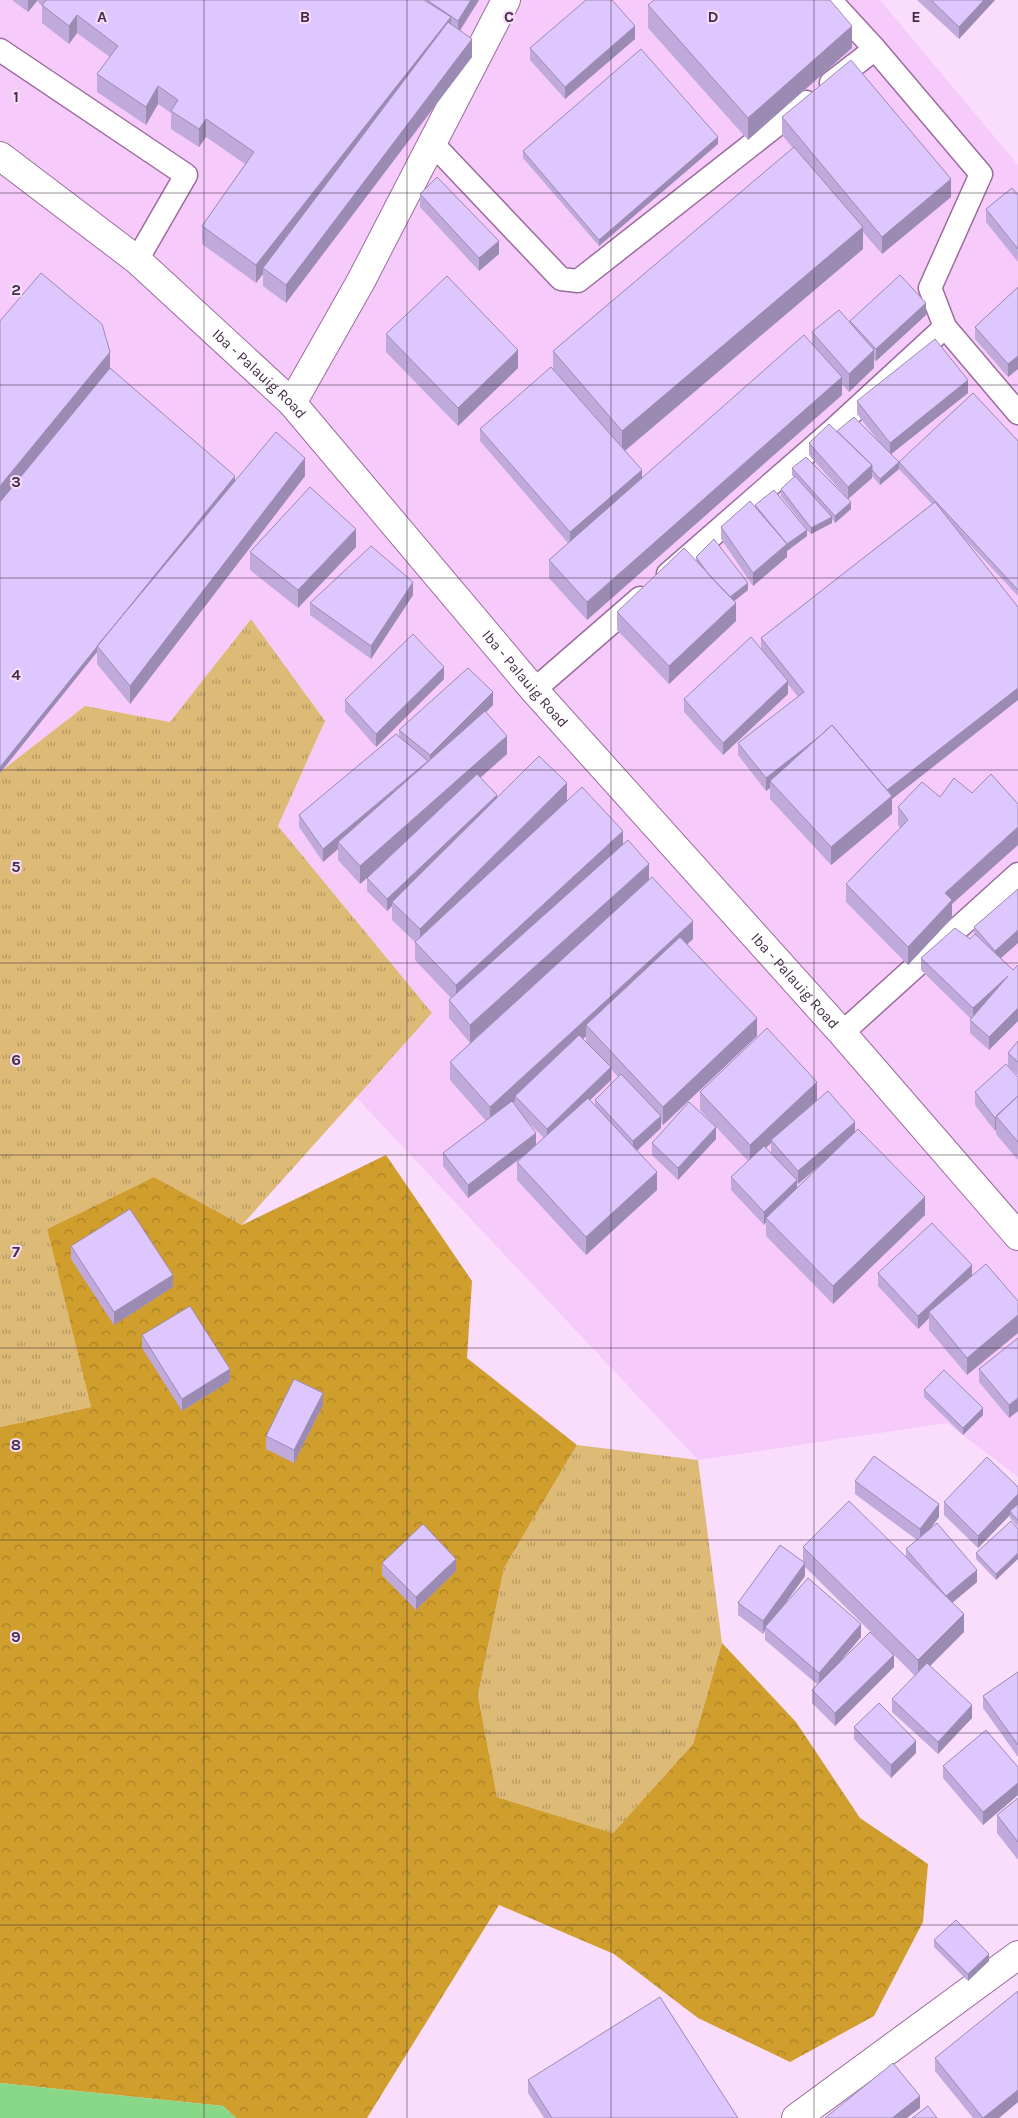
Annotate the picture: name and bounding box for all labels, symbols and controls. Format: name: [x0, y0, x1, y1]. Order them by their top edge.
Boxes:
text: A: [97, 7, 107, 26]
text: B: [300, 7, 310, 26]
text: C: [504, 7, 514, 26]
text: D: [708, 7, 719, 26]
text: E: [911, 7, 921, 26]
text: 1: [13, 87, 19, 106]
text: 2: [11, 280, 21, 299]
street label: Iba - Palauig Road: [208, 325, 310, 422]
text: 3: [11, 472, 21, 491]
street label: Iba - Palauig Road: [478, 626, 572, 731]
text: 4: [11, 665, 21, 684]
text: 5: [11, 857, 21, 876]
street label: Iba - Palauig Road: [747, 929, 843, 1032]
text: 6: [11, 1050, 21, 1069]
text: 7: [12, 1242, 20, 1261]
text: 8: [11, 1435, 21, 1454]
text: 9: [11, 1627, 21, 1646]

